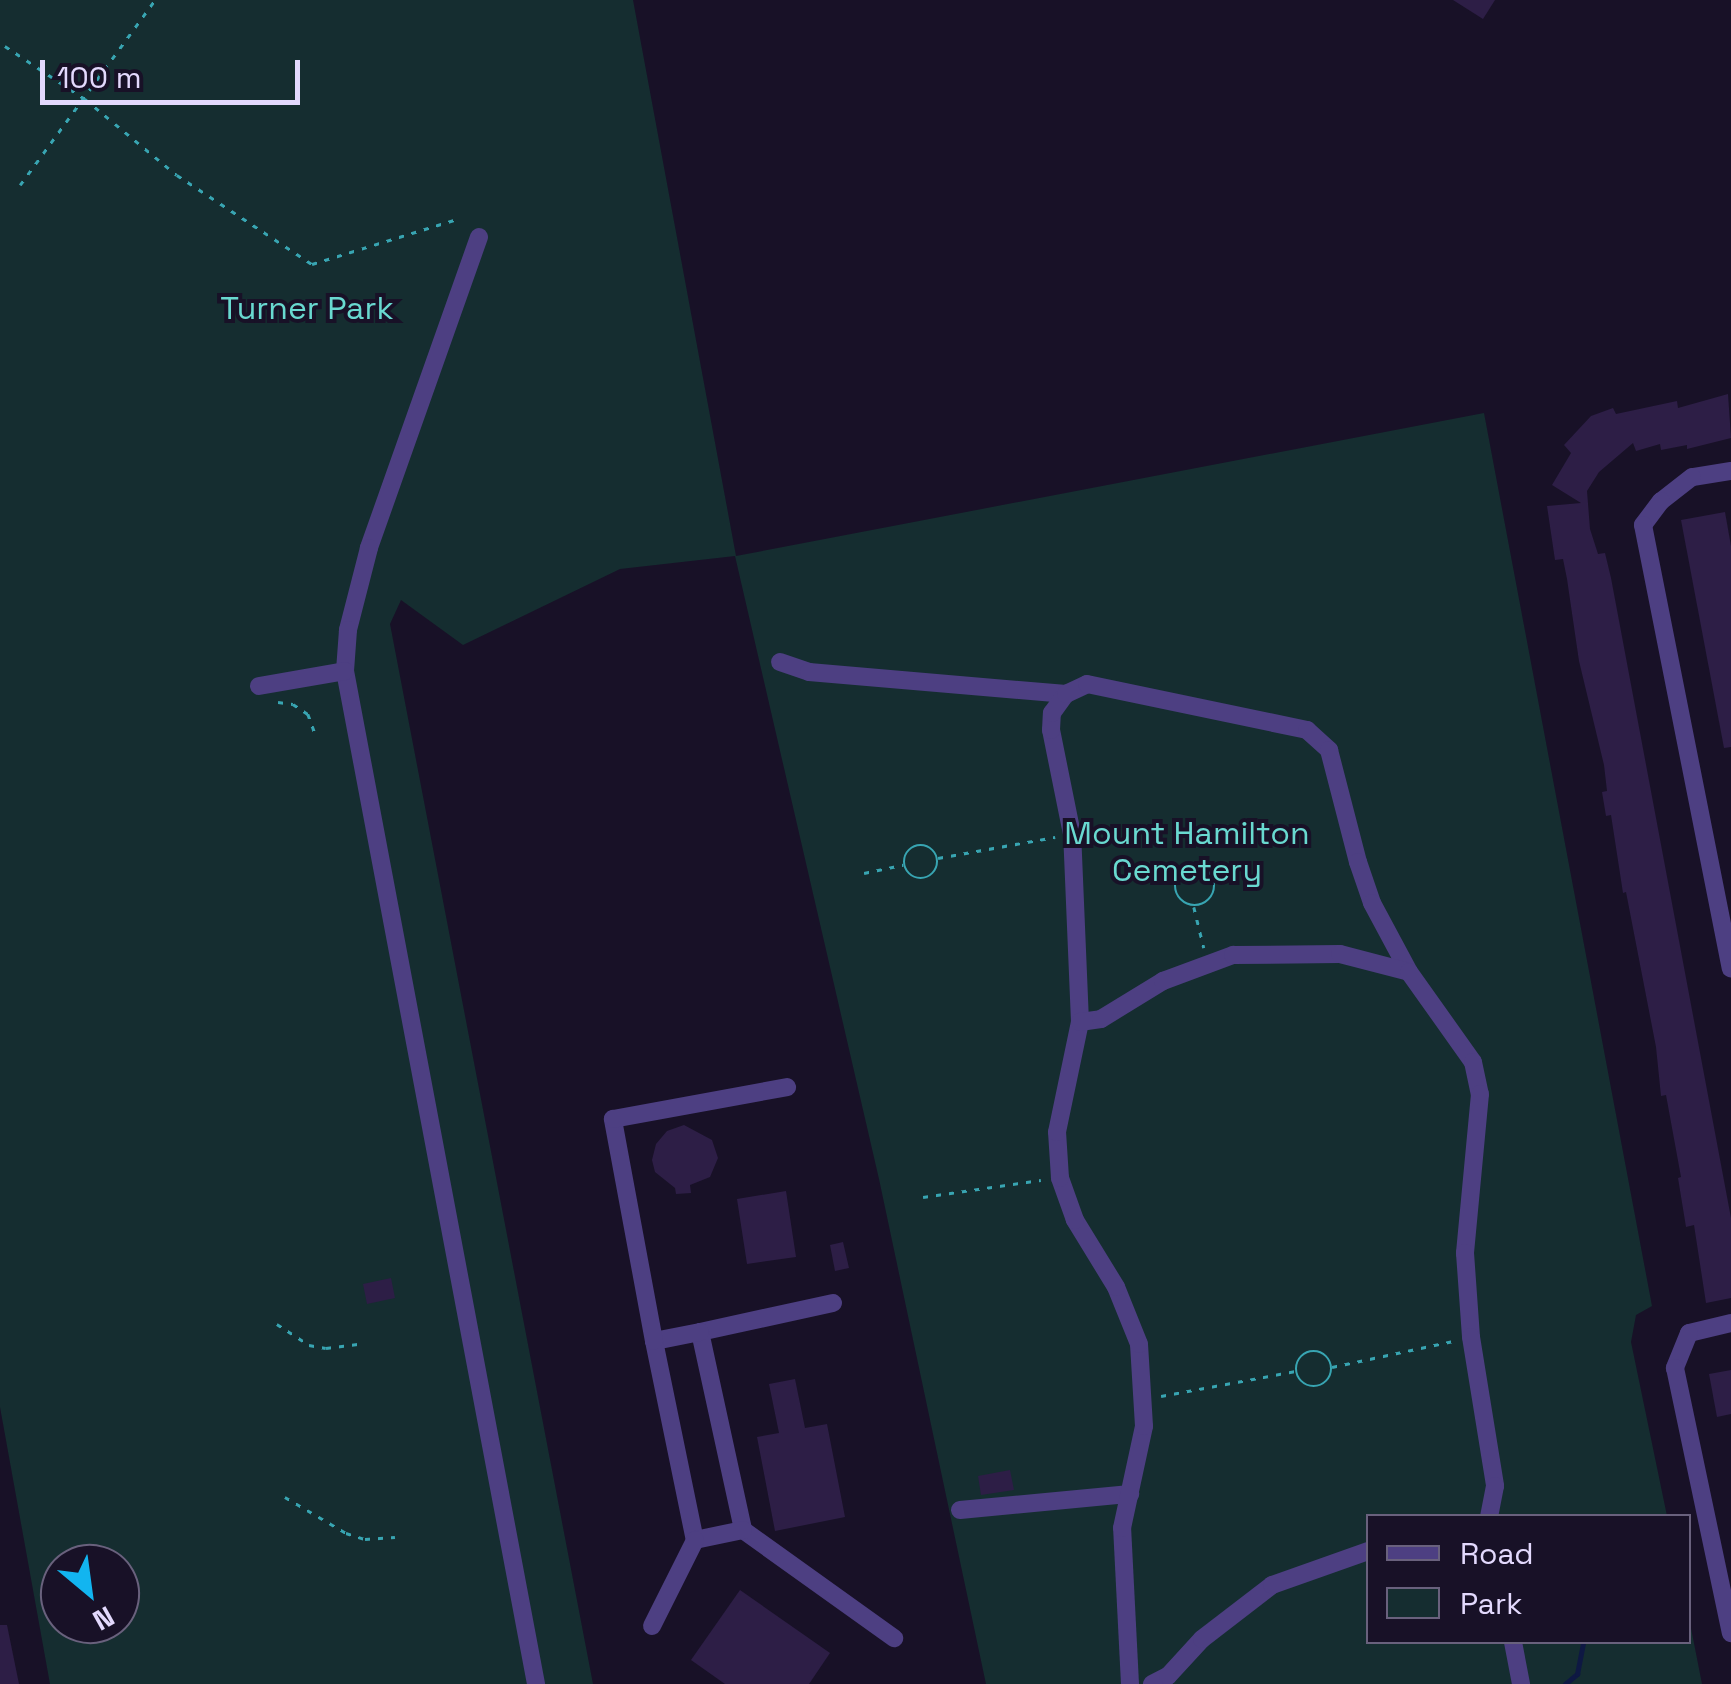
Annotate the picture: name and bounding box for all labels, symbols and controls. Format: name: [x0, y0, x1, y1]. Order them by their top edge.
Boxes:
scale bar: [45, 40, 305, 102]
text: 100 m: [57, 58, 142, 97]
park label: Turner Park: [220, 289, 394, 327]
park label: Mount Hamilton Cemetery: [1064, 815, 1310, 890]
legend: [1366, 1514, 1691, 1644]
text: Road: [1460, 1534, 1534, 1573]
north arrow: [40, 1544, 140, 1644]
text: Park: [1460, 1584, 1522, 1623]
text: N: [87, 1598, 121, 1639]

